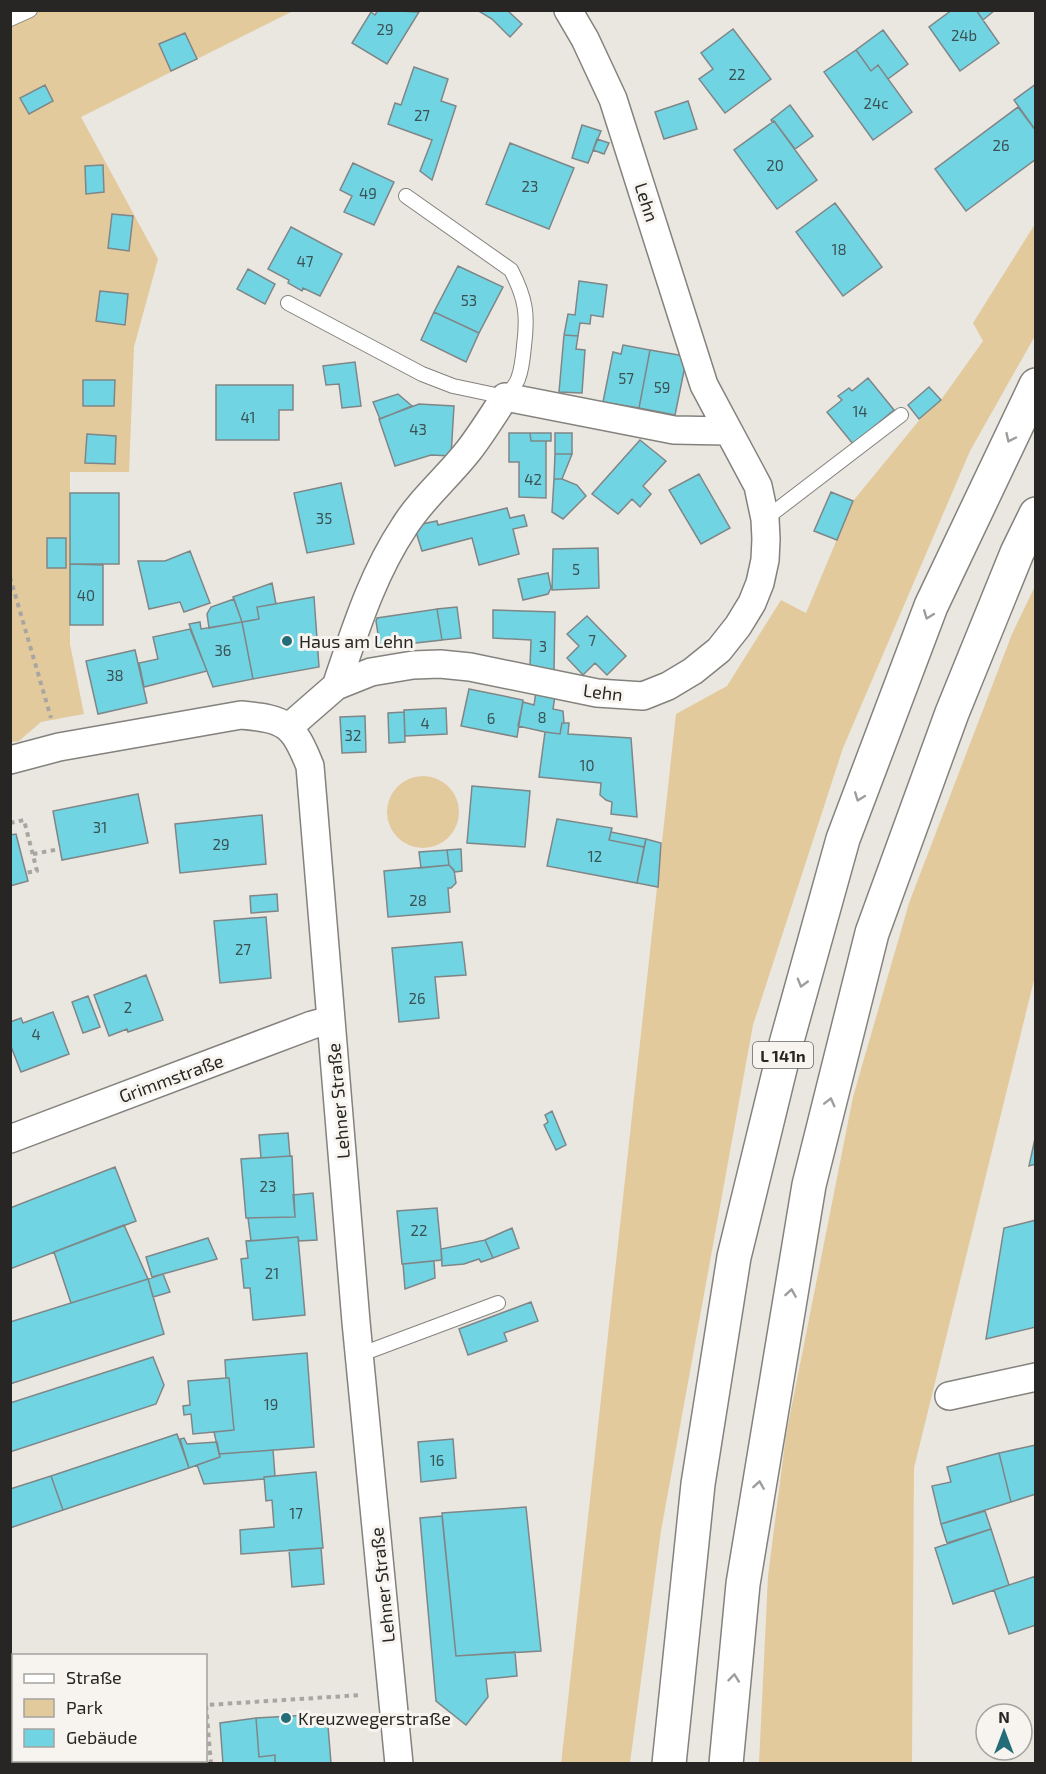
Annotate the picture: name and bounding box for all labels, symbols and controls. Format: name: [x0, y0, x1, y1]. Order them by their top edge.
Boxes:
house number: 29: [376, 20, 394, 38]
house number: 24b: [951, 26, 977, 44]
house number: 22: [729, 65, 745, 83]
house number: 24c: [864, 94, 889, 112]
house number: 27: [414, 106, 430, 124]
house number: 26: [992, 136, 1010, 154]
house number: 20: [766, 156, 784, 174]
house number: 23: [522, 177, 538, 195]
street label: Lehn: [630, 180, 664, 224]
house number: 49: [359, 184, 377, 202]
house number: 18: [831, 240, 847, 258]
house number: 47: [297, 252, 314, 270]
house number: 53: [461, 291, 477, 309]
house number: 57: [618, 369, 634, 387]
house number: 59: [654, 378, 670, 396]
house number: 14: [852, 402, 868, 420]
house number: 41: [240, 408, 256, 426]
house number: 43: [409, 420, 427, 438]
one-way arrow: [1006, 431, 1018, 442]
house number: 42: [524, 470, 542, 488]
house number: 35: [316, 509, 332, 527]
house number: 5: [572, 560, 580, 578]
house number: 40: [77, 586, 95, 604]
one-way arrow: [923, 609, 936, 619]
place label: Haus am Lehn: [299, 630, 414, 652]
house number: 7: [588, 631, 596, 649]
marker: Haus am Lehn: [280, 634, 294, 648]
house number: 3: [539, 637, 547, 655]
house number: 36: [215, 641, 231, 659]
house number: 38: [106, 666, 124, 684]
street label: Lehn: [582, 679, 624, 705]
house number: 8: [537, 708, 547, 726]
house number: 6: [487, 709, 495, 727]
house number: 4: [420, 714, 430, 732]
house number: 32: [345, 726, 361, 744]
house number: 10: [579, 756, 595, 774]
one-way arrow: [854, 791, 866, 802]
house number: 31: [93, 818, 107, 836]
house number: 29: [212, 835, 230, 853]
house number: 12: [588, 847, 602, 865]
house number: 28: [409, 891, 427, 909]
house number: 27: [235, 940, 251, 958]
one-way arrow: [797, 978, 810, 988]
house number: 26: [408, 989, 426, 1007]
house number: 2: [124, 998, 132, 1016]
house number: 4: [31, 1025, 41, 1043]
street label: Lehner Straße: [322, 1042, 354, 1160]
road number: L 141n: [753, 1042, 813, 1068]
street label: Grimmstraße: [116, 1049, 226, 1107]
one-way arrow: [822, 1097, 835, 1107]
house number: 23: [260, 1177, 276, 1195]
house number: 22: [411, 1221, 427, 1239]
house number: 21: [265, 1264, 279, 1282]
one-way arrow: [785, 1288, 797, 1297]
house number: 19: [264, 1395, 278, 1413]
house number: 16: [430, 1451, 444, 1469]
one-way arrow: [753, 1480, 765, 1490]
house number: 17: [289, 1504, 303, 1522]
street label: Lehner Straße: [365, 1526, 399, 1644]
legend: [12, 1654, 207, 1762]
text: Straße: [66, 1666, 122, 1688]
one-way arrow: [727, 1674, 740, 1683]
text: Park: [66, 1696, 103, 1718]
north arrow: [974, 1702, 1034, 1762]
place label: Kreuzwegerstraße: [298, 1707, 451, 1729]
text: N: [998, 1707, 1010, 1726]
marker: Kreuzwegerstraße: [279, 1711, 293, 1725]
text: Gebäude: [66, 1726, 137, 1748]

